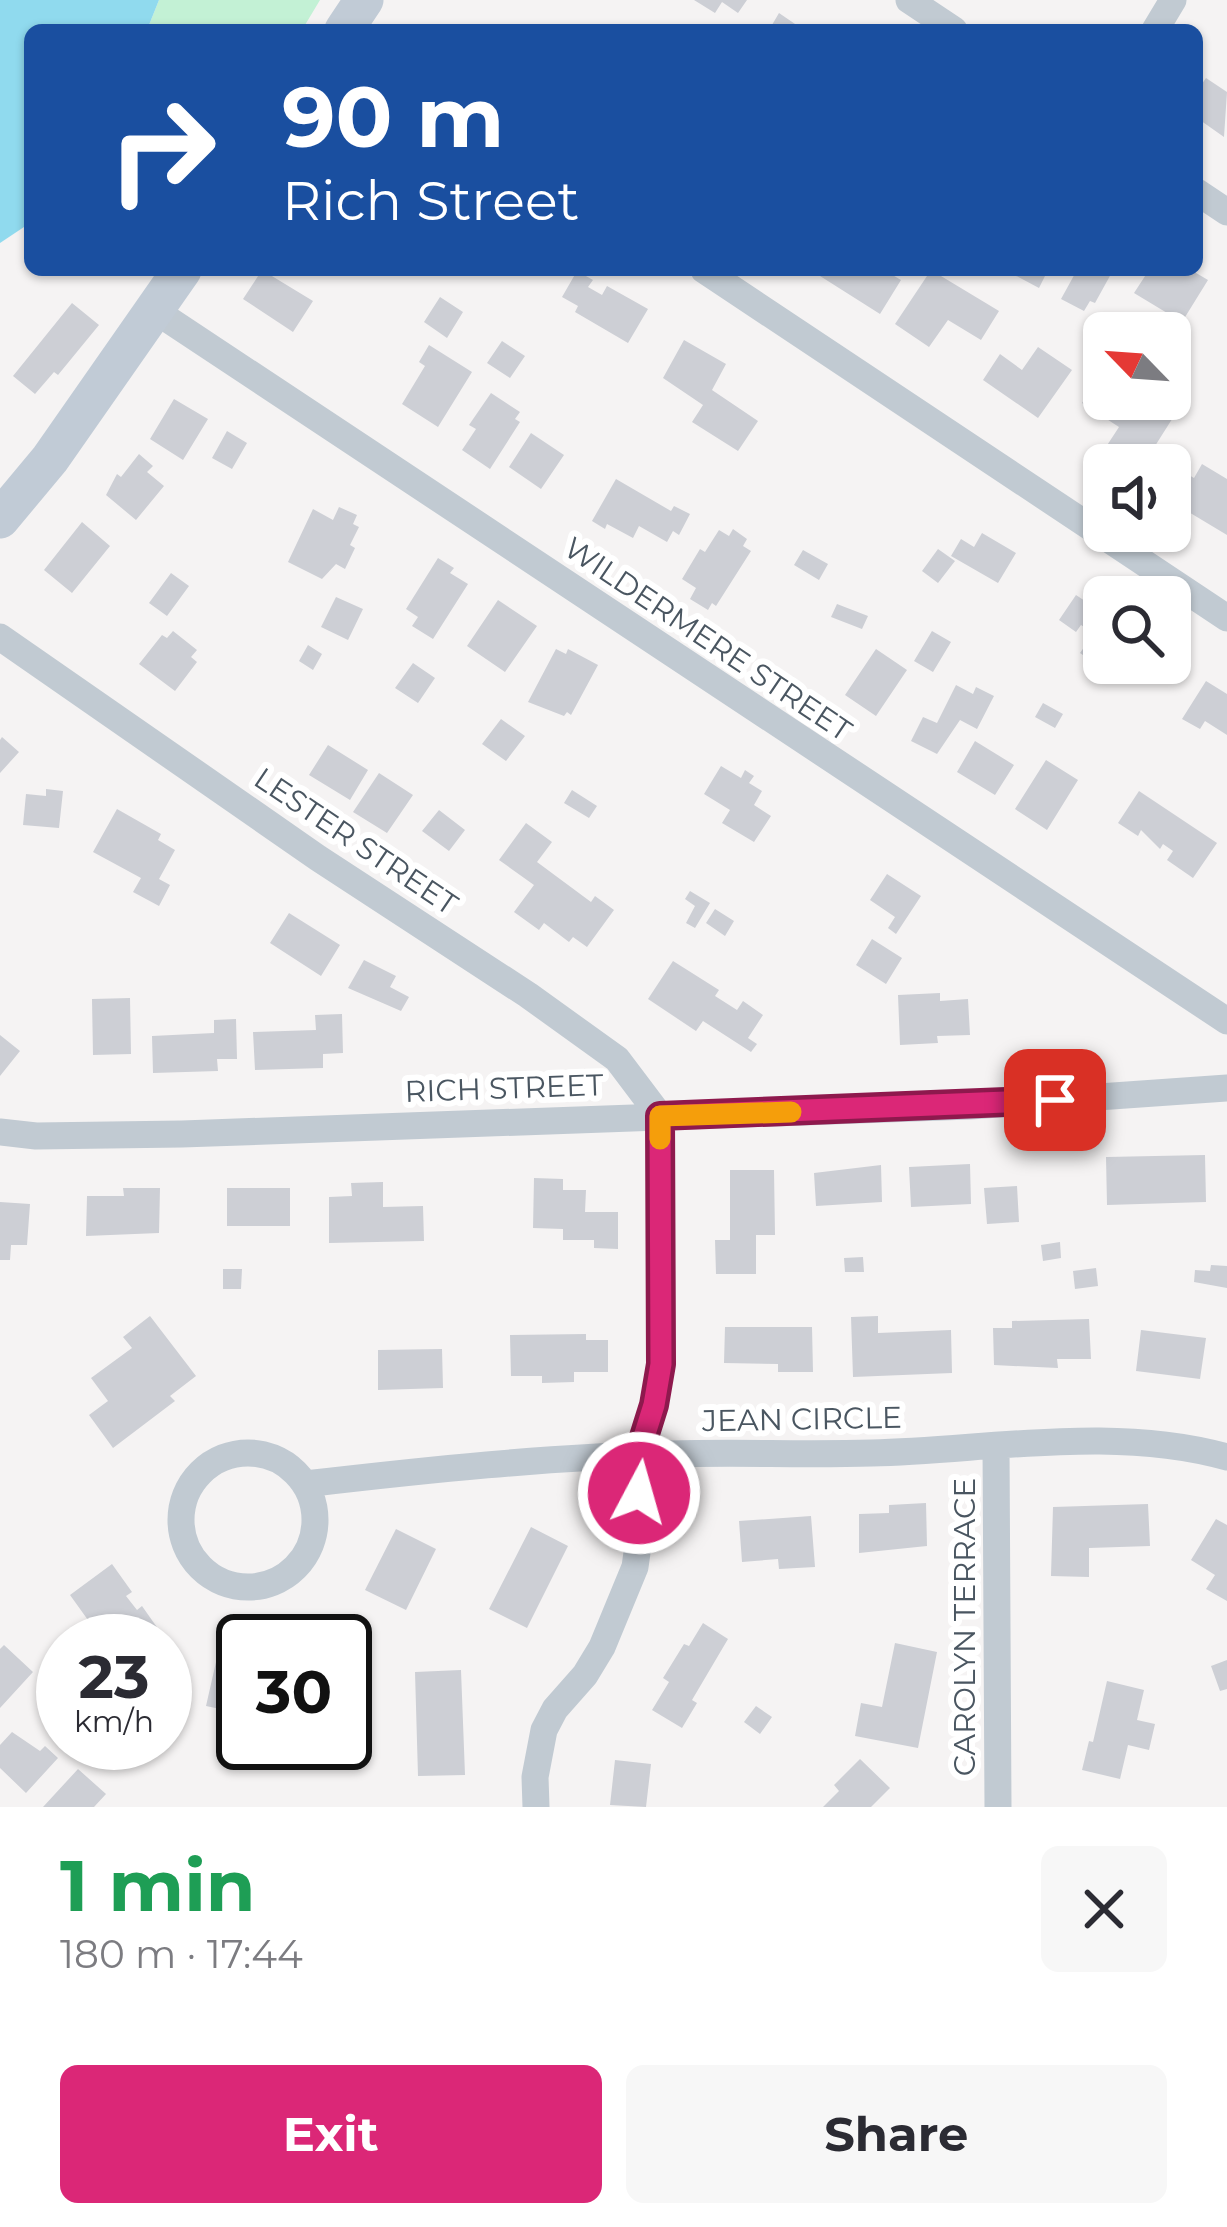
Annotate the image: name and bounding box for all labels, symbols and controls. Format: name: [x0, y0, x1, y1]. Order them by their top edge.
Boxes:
text: 90 m: [282, 66, 504, 168]
icon: right: [84, 72, 240, 228]
text: Rich Street: [282, 168, 579, 234]
north arrow: [1083, 312, 1191, 420]
map controls: [1083, 312, 1191, 684]
button: sound: [1083, 444, 1191, 552]
street label: WILDERMERE STREET: [557, 529, 859, 750]
button: search: [1083, 576, 1191, 684]
street label: LESTER STREET: [247, 759, 465, 923]
pin: [1004, 1049, 1106, 1151]
street label: RICH STREET: [404, 1066, 605, 1110]
icon: arrive: [1022, 1067, 1088, 1133]
street label: JEAN CIRCLE: [701, 1399, 902, 1439]
position arrow: [576, 1430, 702, 1556]
street label: CAROLYN TERRACE: [946, 1478, 983, 1776]
speed limit sign: 30: [216, 1614, 372, 1770]
text: 23: [79, 1640, 149, 1713]
text: km/h: [74, 1703, 154, 1740]
text: 1 min: [60, 1841, 256, 1929]
button: close: [1041, 1846, 1167, 1972]
text: 180 m · 17:44: [60, 1930, 303, 1978]
button: Exit: [60, 2065, 602, 2203]
button: Share: [626, 2065, 1167, 2203]

